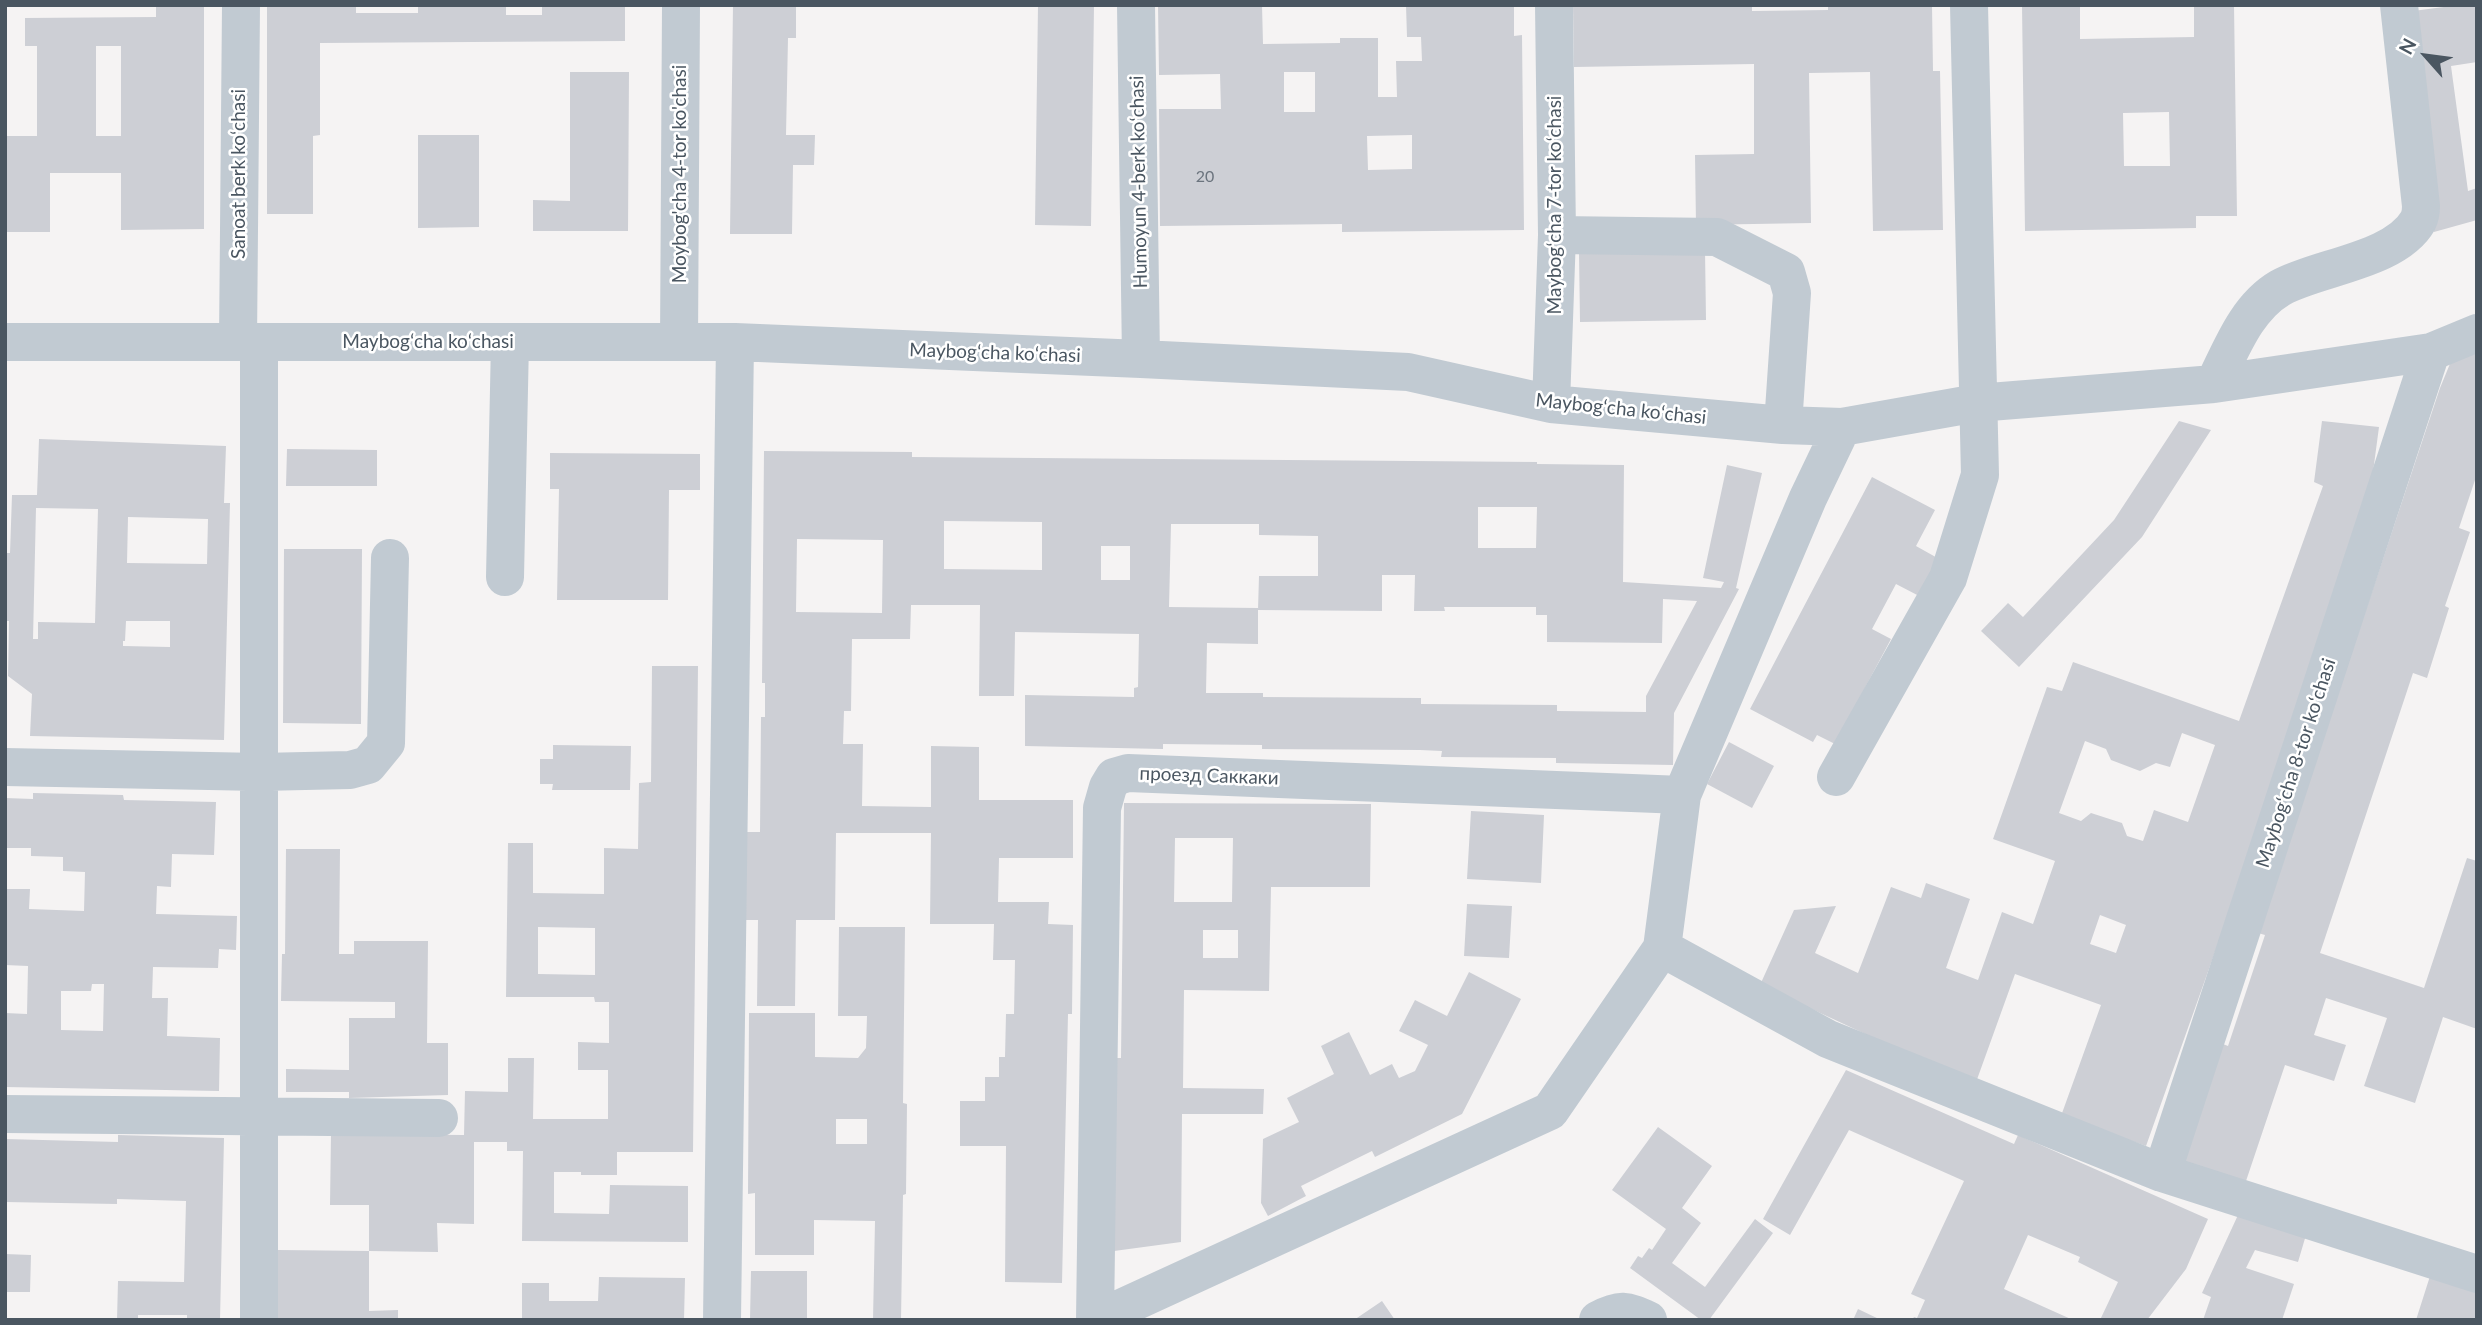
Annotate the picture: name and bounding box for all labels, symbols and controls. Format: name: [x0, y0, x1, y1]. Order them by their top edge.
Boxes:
north arrow: [2391, 21, 2461, 91]
text: N: [2393, 34, 2421, 58]
street label: Moybog'cha 4-tor ko'chasi: [669, 65, 691, 283]
street label: Humoyun 4-berk koʻchasi: [1126, 75, 1152, 289]
street label: Sanoat berk koʻchasi: [228, 89, 250, 259]
street label: Maybogʻcha 7-tor koʻchasi: [1544, 96, 1566, 314]
house number: 20: [1196, 167, 1214, 187]
street label: Maybogʻcha koʻchasi: [342, 331, 514, 353]
street label: Maybogʻcha koʻchasi: [909, 339, 1081, 367]
street label: Maybogʻcha koʻchasi: [1535, 389, 1707, 429]
street label: Maybogʻcha 8-tor koʻchasi: [2251, 655, 2341, 871]
street label: проезд Саккаки: [1139, 762, 1279, 790]

